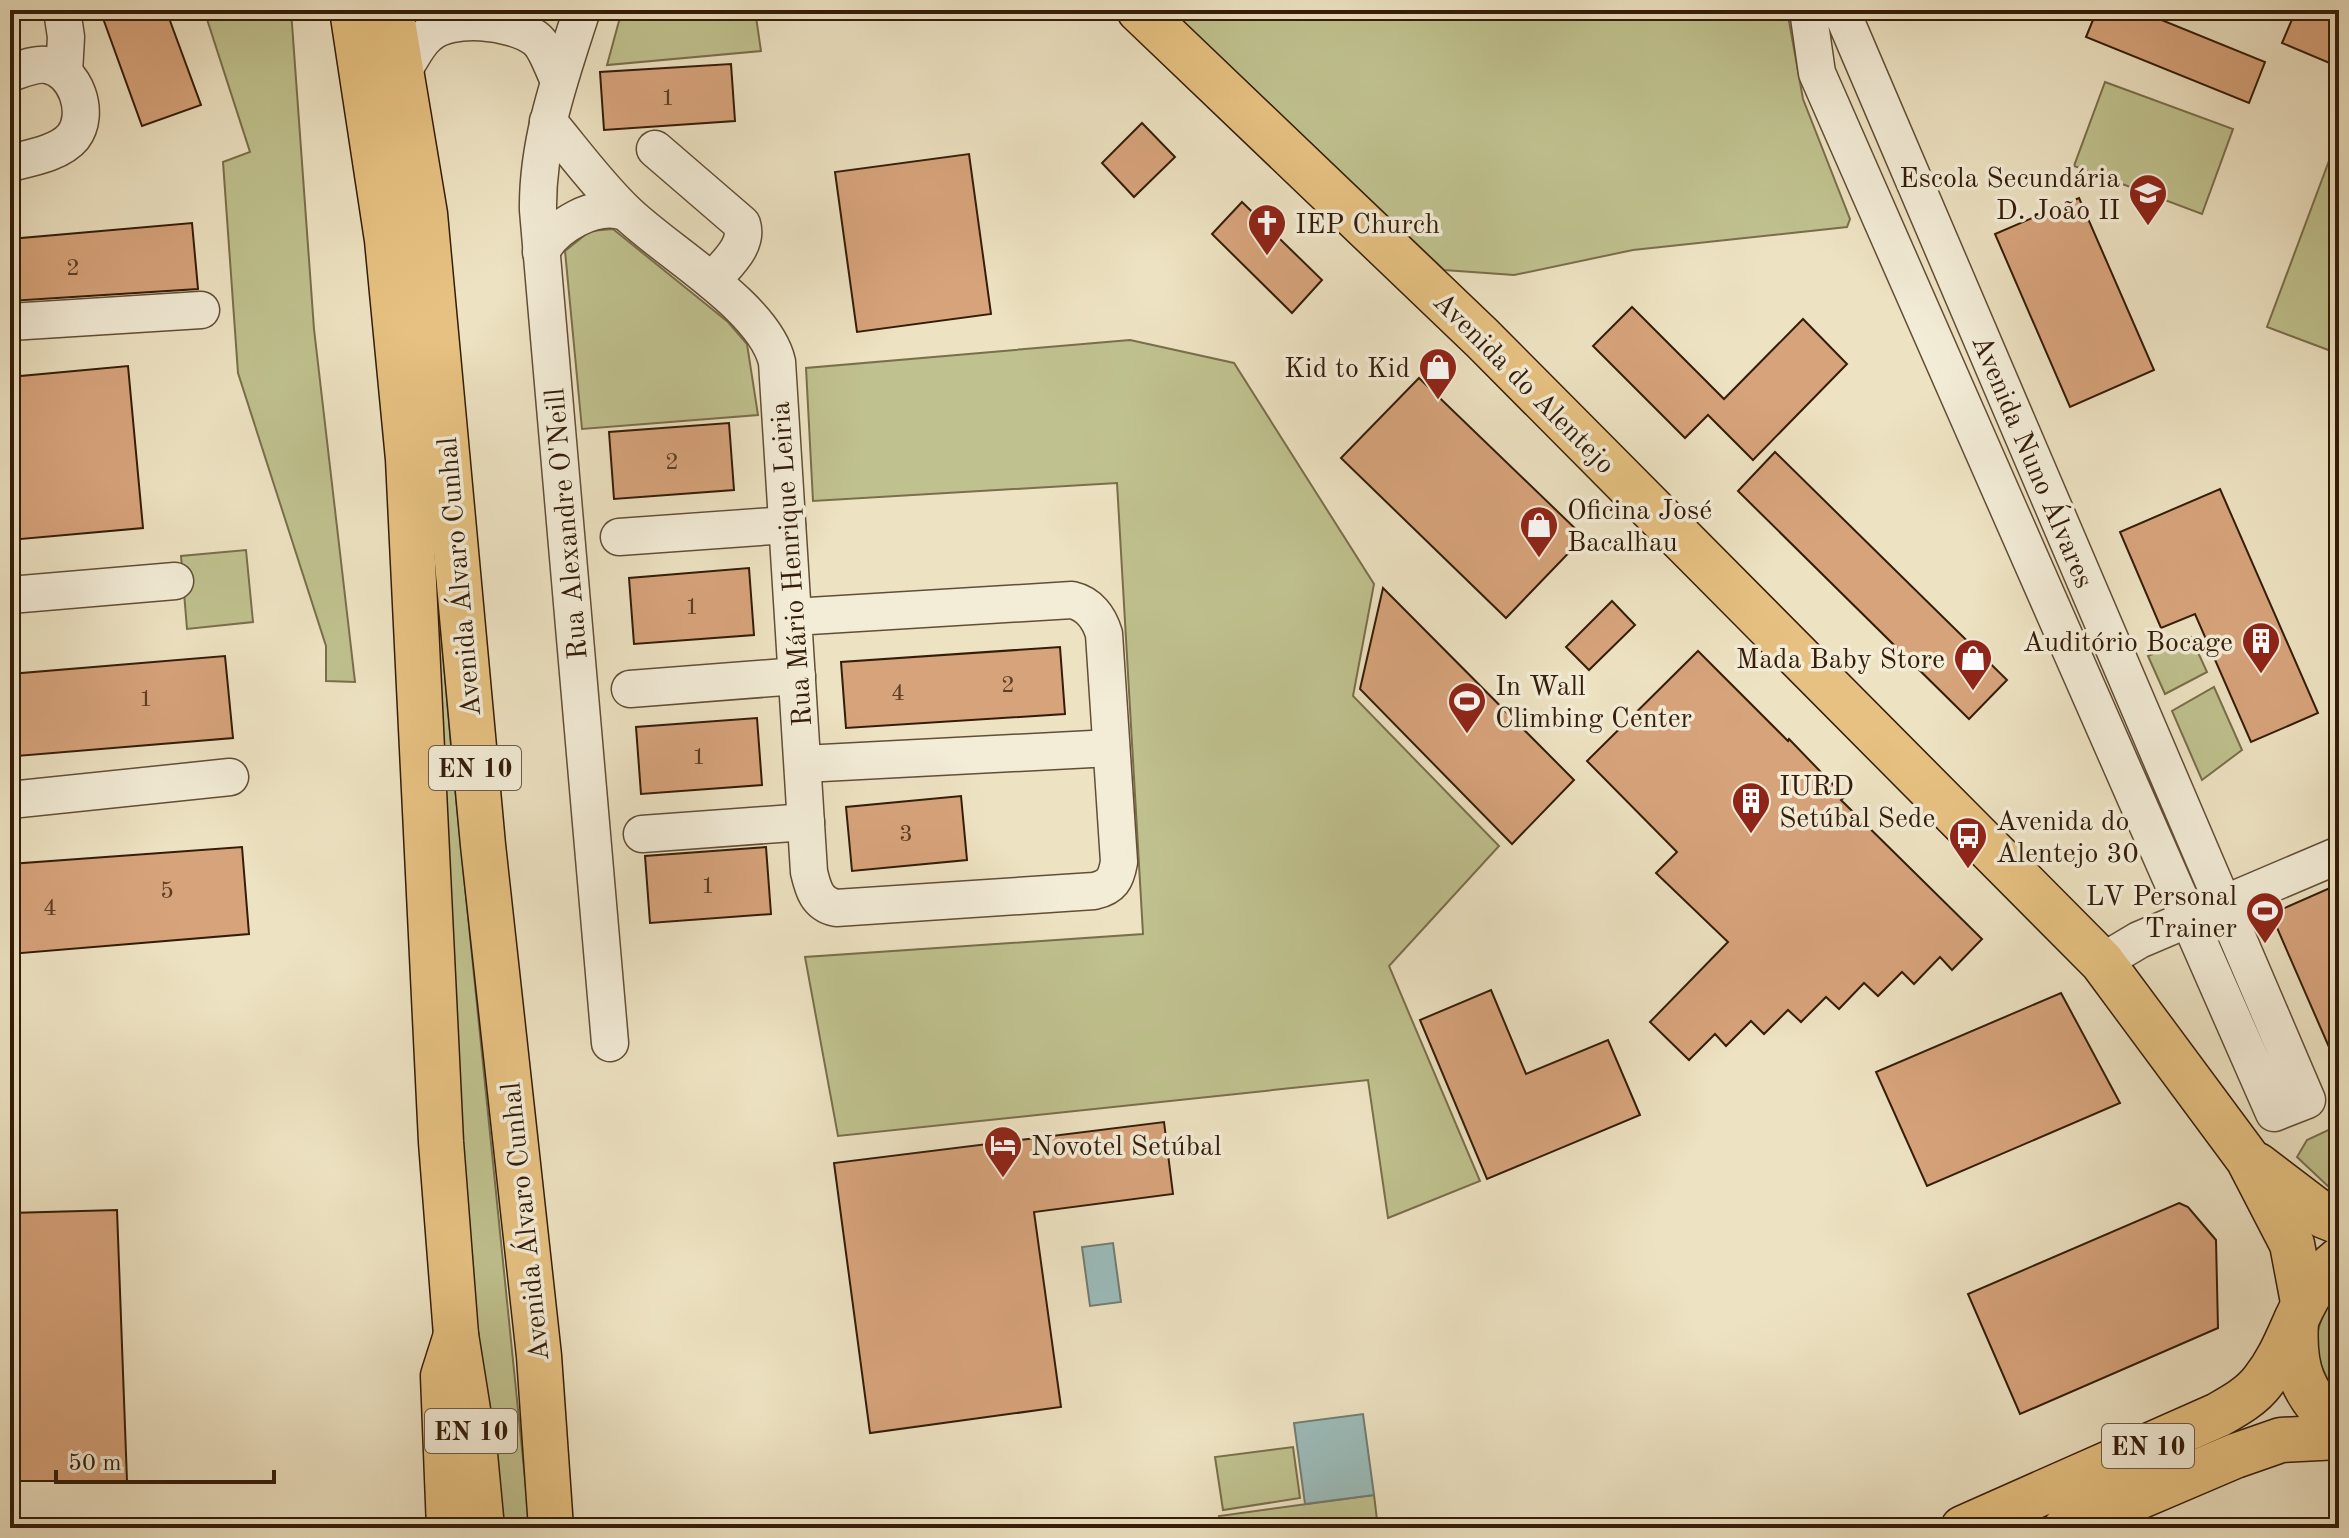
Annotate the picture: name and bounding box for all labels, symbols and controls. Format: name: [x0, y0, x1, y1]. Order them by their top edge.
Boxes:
house number: 1: [661, 87, 675, 111]
place label: Escola Secundária D. João II: [1899, 166, 2120, 226]
school or university icon: Escola Secundária D. João II: [2127, 172, 2169, 227]
church icon: IEP Church: [1246, 202, 1288, 257]
place label: IEP Church: [1295, 212, 1440, 240]
house number: 2: [66, 257, 80, 281]
street label: Avenida do Alentejo: [1427, 288, 1619, 480]
street label: Avenida Nuno Álvares: [1965, 330, 2102, 593]
shop icon: Kid to Kid: [1417, 346, 1459, 401]
place label: Kid to Kid: [1284, 356, 1410, 384]
street label: Rua Alexandre O'Neill: [542, 387, 594, 661]
street label: Rua Mário Henrique Leiria: [768, 400, 818, 727]
street label: Avenida Álvaro Cunhal: [430, 436, 487, 718]
house number: 2: [665, 451, 679, 475]
place label: Oficina José Bacalhau: [1567, 498, 1712, 558]
shop icon: Oficina José Bacalhau: [1518, 504, 1560, 559]
house number: 1: [685, 596, 699, 620]
building icon: Auditório Bocage: [2240, 620, 2282, 675]
place label: Auditório Bocage: [2023, 630, 2233, 658]
shop icon: Mada Baby Store: [1952, 637, 1994, 692]
place label: Mada Baby Store: [1736, 647, 1945, 675]
house number: 2: [1001, 674, 1015, 698]
place label: In Wall Climbing Center: [1495, 674, 1692, 734]
sports icon: In Wall Climbing Center: [1446, 680, 1488, 735]
house number: 4: [891, 682, 905, 706]
house number: 1: [139, 688, 153, 712]
road number: EN 10: [429, 746, 521, 790]
house number: 1: [692, 746, 706, 770]
place label: IURD Setúbal Sede: [1779, 774, 1935, 834]
building icon: IURD Setúbal Sede: [1730, 780, 1772, 835]
place label: Avenida do Alentejo 30: [1996, 809, 2139, 869]
bus stop icon: Avenida do Alentejo 30: [1947, 815, 1989, 870]
house number: 3: [899, 823, 913, 847]
house number: 1: [701, 875, 715, 899]
house number: 5: [160, 880, 174, 904]
place label: LV Personal Trainer: [2086, 884, 2237, 944]
sports icon: LV Personal Trainer: [2244, 890, 2286, 945]
house number: 4: [43, 897, 57, 921]
street label: Avenida Álvaro Cunhal: [493, 1081, 556, 1363]
hotel icon: Novotel Setúbal: [982, 1124, 1024, 1179]
place label: Novotel Setúbal: [1031, 1134, 1221, 1162]
road number: EN 10: [425, 1409, 517, 1453]
road number: EN 10: [2102, 1424, 2194, 1468]
scale bar: [56, 1434, 274, 1484]
text: 50 m: [68, 1452, 122, 1476]

